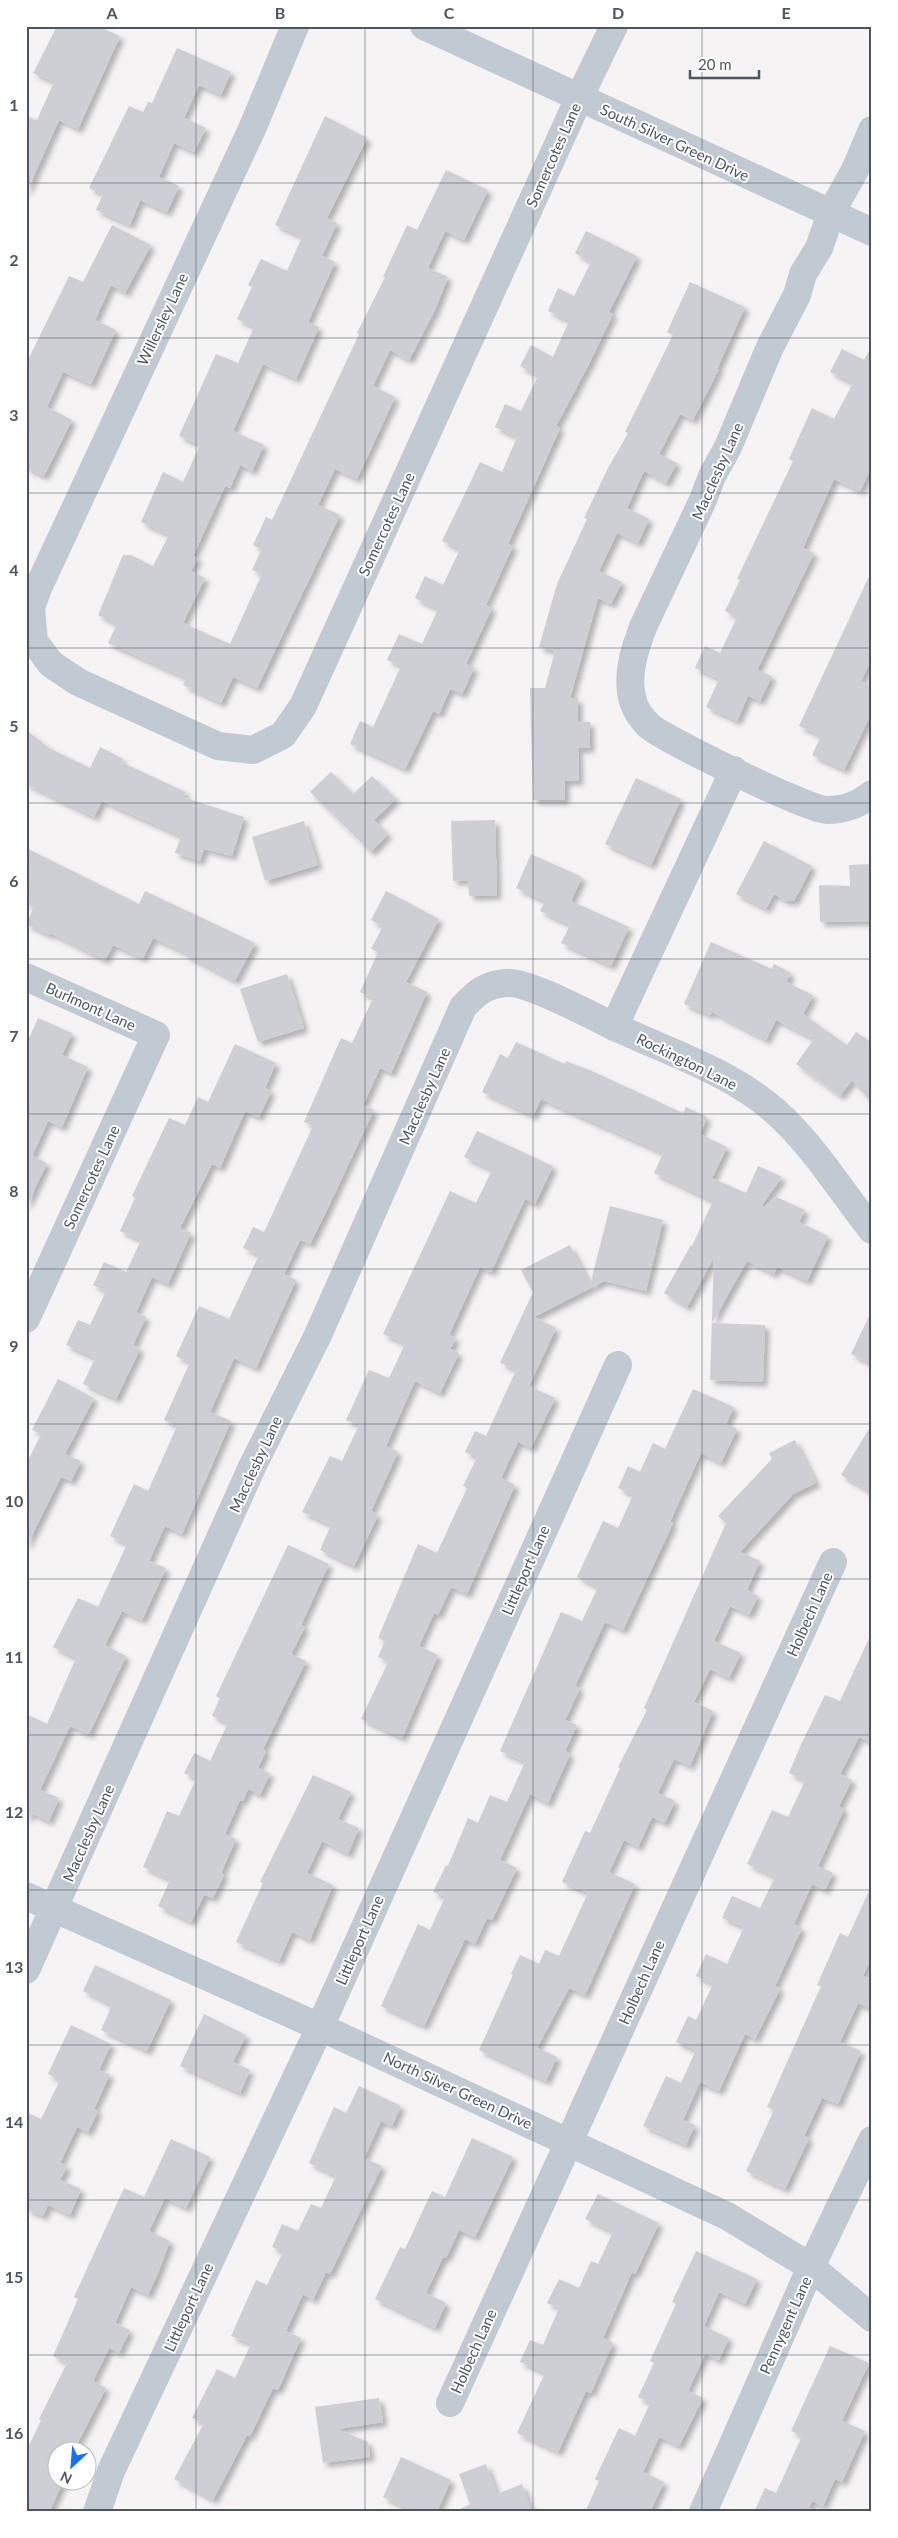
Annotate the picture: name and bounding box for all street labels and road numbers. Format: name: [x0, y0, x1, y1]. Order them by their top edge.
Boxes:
street label: Somercotes Lane: [522, 100, 584, 210]
street label: South Silver Green Drive: [598, 100, 752, 184]
street label: Willersley Lane: [133, 270, 191, 368]
street label: Macclesby Lane: [688, 420, 746, 522]
street label: Somercotes Lane: [354, 469, 418, 579]
street label: Burlmont Lane: [43, 978, 139, 1034]
street label: Rockington Lane: [634, 1029, 740, 1093]
street label: Macclesby Lane: [395, 1045, 453, 1147]
street label: Somercotes Lane: [59, 1122, 123, 1232]
street label: Macclesby Lane: [225, 1413, 285, 1515]
street label: Littleport Lane: [497, 1522, 553, 1618]
street label: Holbech Lane: [782, 1569, 836, 1659]
street label: Macclesby Lane: [59, 1782, 117, 1884]
street label: Littleport Lane: [331, 1892, 387, 1988]
street label: Holbech Lane: [614, 1937, 668, 2027]
street label: North Silver Green Drive: [381, 2048, 535, 2132]
street label: Littleport Lane: [160, 2260, 216, 2354]
street label: Pennygent Lane: [755, 2273, 815, 2377]
street label: Holbech Lane: [446, 2306, 500, 2396]

